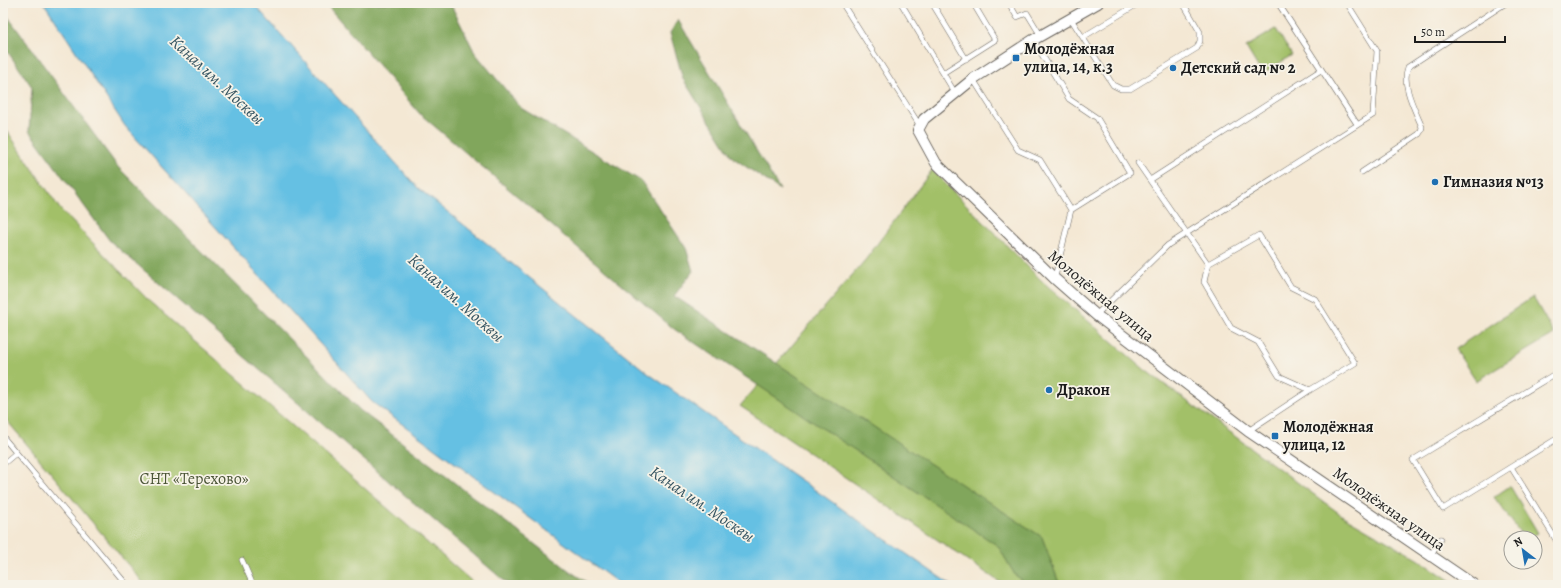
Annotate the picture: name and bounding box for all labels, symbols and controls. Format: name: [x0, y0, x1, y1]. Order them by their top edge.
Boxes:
scale bar: [1415, 18, 1505, 44]
text: 50 m: [1421, 24, 1445, 40]
water label: Канал им. Москвы: [165, 30, 269, 130]
place label: Молодёжная улица, 14, к.3: [1023, 38, 1115, 78]
marker: Молодёжная улица, 14, к.3: [1011, 53, 1021, 63]
place label: Детский сад № 2: [1181, 57, 1296, 79]
marker: Детский сад № 2: [1168, 63, 1178, 73]
place label: Гимназия №13: [1443, 171, 1544, 193]
marker: Гимназия №13: [1430, 177, 1440, 187]
street label: Молодёжная улица: [1043, 245, 1159, 347]
water label: Канал им. Москвы: [403, 249, 509, 347]
place label: Дракон: [1057, 379, 1110, 401]
marker: Дракон: [1044, 385, 1054, 395]
place label: Молодёжная улица, 12: [1282, 416, 1374, 456]
marker: Молодёжная улица, 12: [1270, 431, 1280, 441]
water label: Канал им. Москвы: [645, 460, 759, 548]
street label: Молодёжная улица: [1328, 462, 1450, 556]
park label: СНТ «Терехово»: [139, 468, 249, 490]
north arrow: [1503, 530, 1543, 570]
text: N: [1511, 533, 1525, 550]

